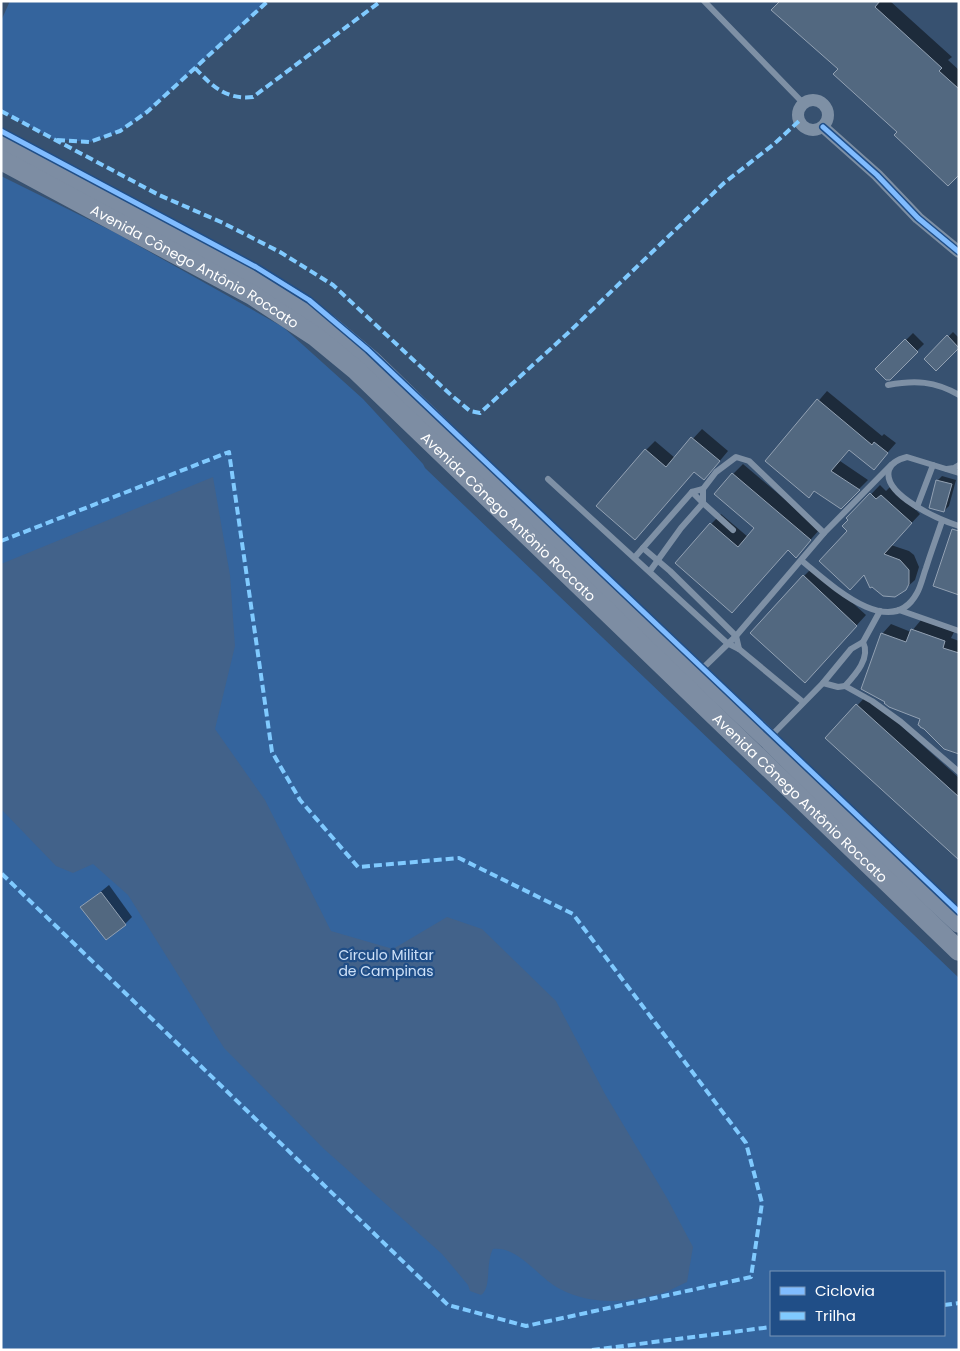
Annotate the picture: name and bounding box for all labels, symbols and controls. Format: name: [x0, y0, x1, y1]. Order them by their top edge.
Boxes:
street label: Avenida Cônego Antônio Roccato: [87, 200, 303, 333]
street label: Avenida Cônego Antônio Roccato: [416, 428, 600, 606]
street label: Avenida Cônego Antônio Roccato: [708, 709, 892, 887]
park label: Círculo Militar de Campinas: [338, 945, 434, 981]
legend: [770, 1271, 945, 1336]
text: Ciclovia: [815, 1280, 875, 1301]
text: Trilha: [815, 1305, 856, 1326]

